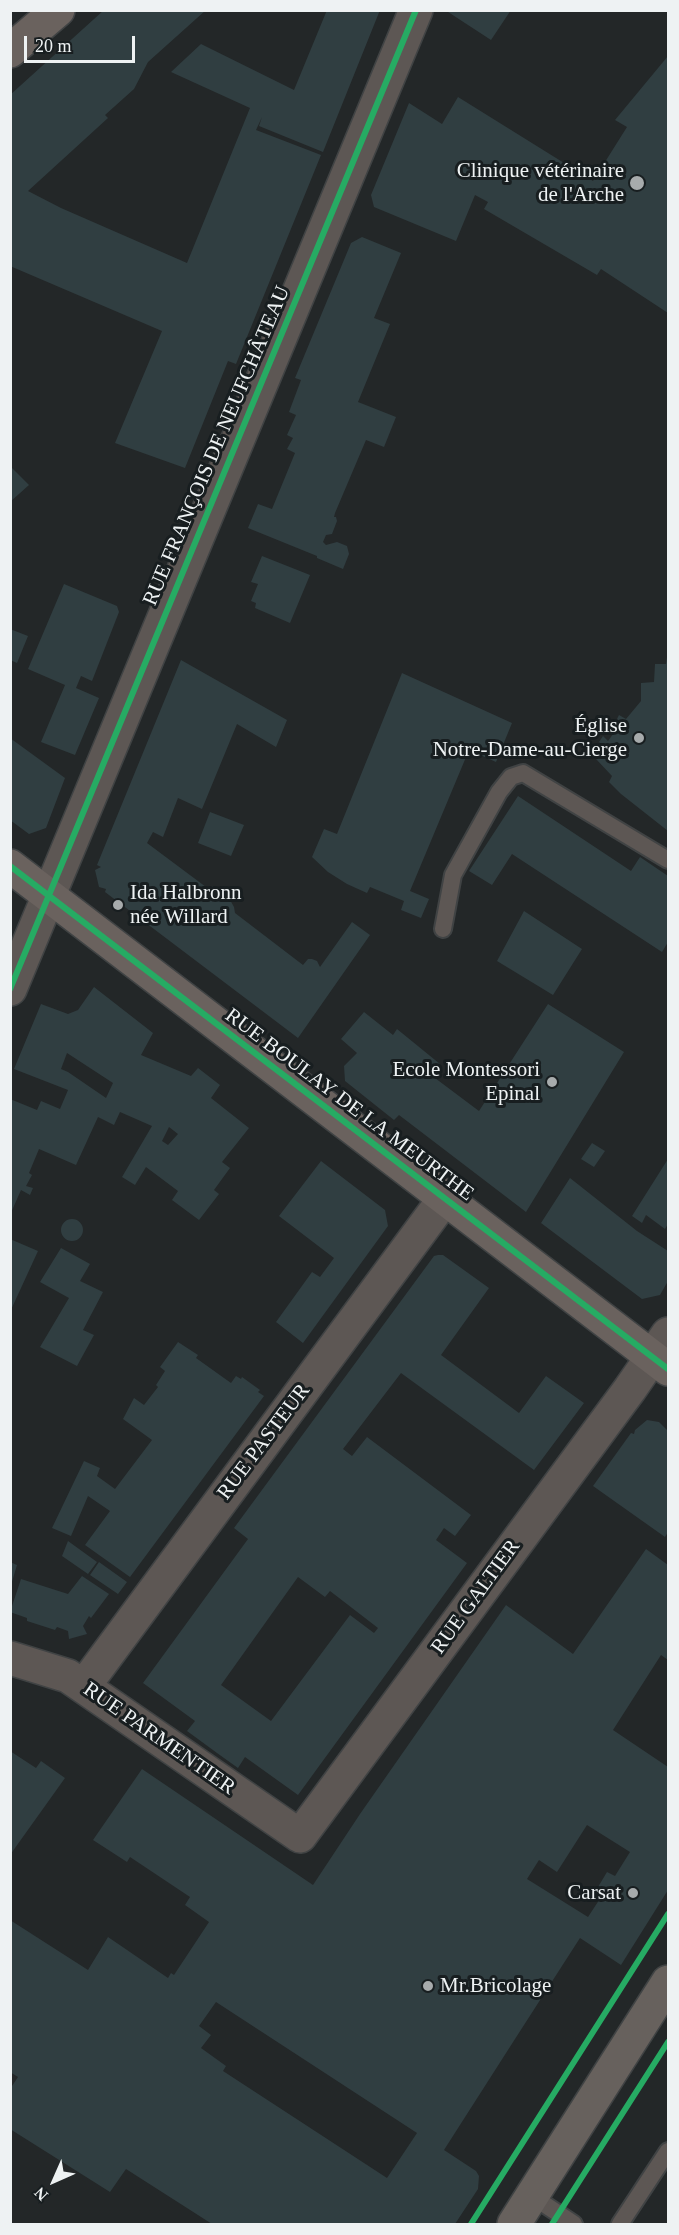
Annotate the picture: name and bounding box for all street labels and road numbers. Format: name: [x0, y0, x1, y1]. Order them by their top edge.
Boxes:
street label: RUE FRANÇOIS DE NEUFCHÂTEAU: [138, 282, 296, 610]
street label: RUE BOULAY DE LA MEURTHE: [220, 1003, 478, 1207]
street label: RUE PASTEUR: [212, 1379, 316, 1505]
street label: RUE GALTIER: [426, 1535, 526, 1659]
street label: RUE PARMENTIER: [78, 1677, 240, 1801]

